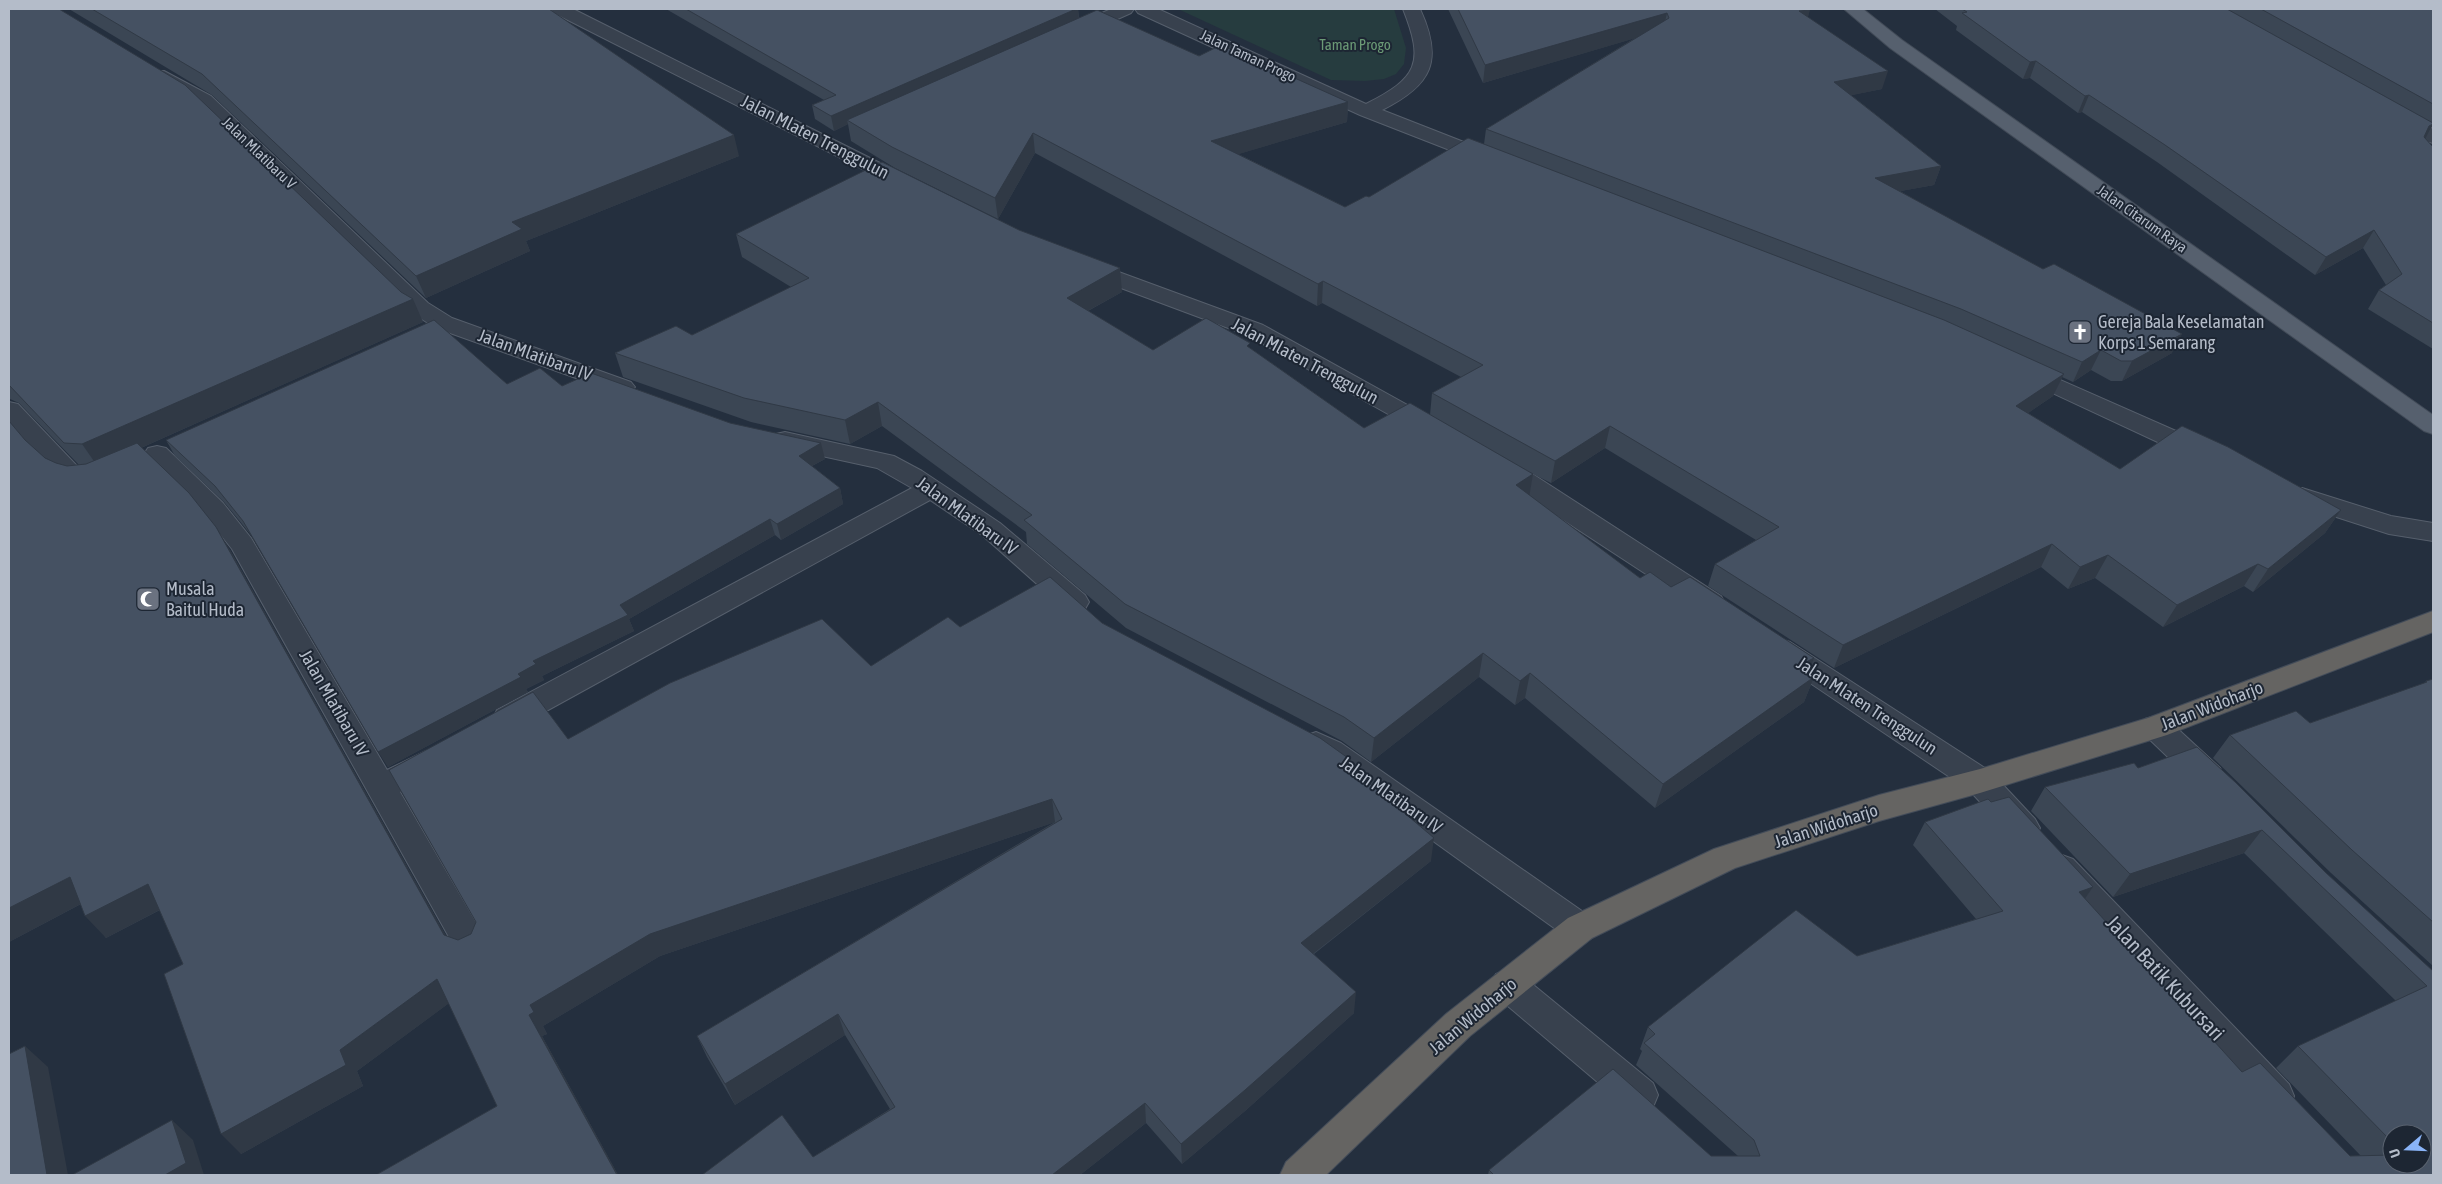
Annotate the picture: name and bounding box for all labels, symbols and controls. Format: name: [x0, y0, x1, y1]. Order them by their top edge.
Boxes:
street label: Jalan Taman Progo: [1198, 26, 1299, 85]
park label: Taman Progo: [1319, 36, 1391, 53]
street label: Jalan Mlaten Trenggulun: [738, 90, 893, 183]
street label: Jalan Mlatibaru V: [219, 113, 300, 193]
street label: Jalan Citarum Raya: [2094, 181, 2190, 256]
place label: Gereja Bala Keselamatan Korps 1 Semarang: [2098, 311, 2265, 353]
street label: Jalan Mlaten Trenggulun: [1228, 313, 1382, 408]
church icon: Gereja Bala Keselamatan Korps 1 Semarang: [2067, 319, 2093, 345]
street label: Jalan Mlatibaru IV: [475, 324, 595, 385]
street label: Jalan Mlatibaru IV: [913, 472, 1022, 559]
place label: Musala Baitul Huda: [166, 578, 244, 620]
mosque icon: Musala Baitul Huda: [135, 586, 161, 612]
street label: Jalan Mlatibaru IV: [295, 646, 374, 760]
street label: Jalan Mlaten Trenggulun: [1793, 652, 1941, 759]
street label: Jalan Widoharjo: [2158, 676, 2266, 735]
street label: Jalan Mlatibaru IV: [1336, 752, 1447, 838]
street label: Jalan Widoharjo: [1771, 799, 1880, 852]
street label: Jalan Batik Kubursari: [2102, 910, 2230, 1045]
street label: Jalan Widoharjo: [1425, 973, 1521, 1058]
north arrow: [2382, 1124, 2432, 1174]
text: U: [2386, 1147, 2404, 1160]

